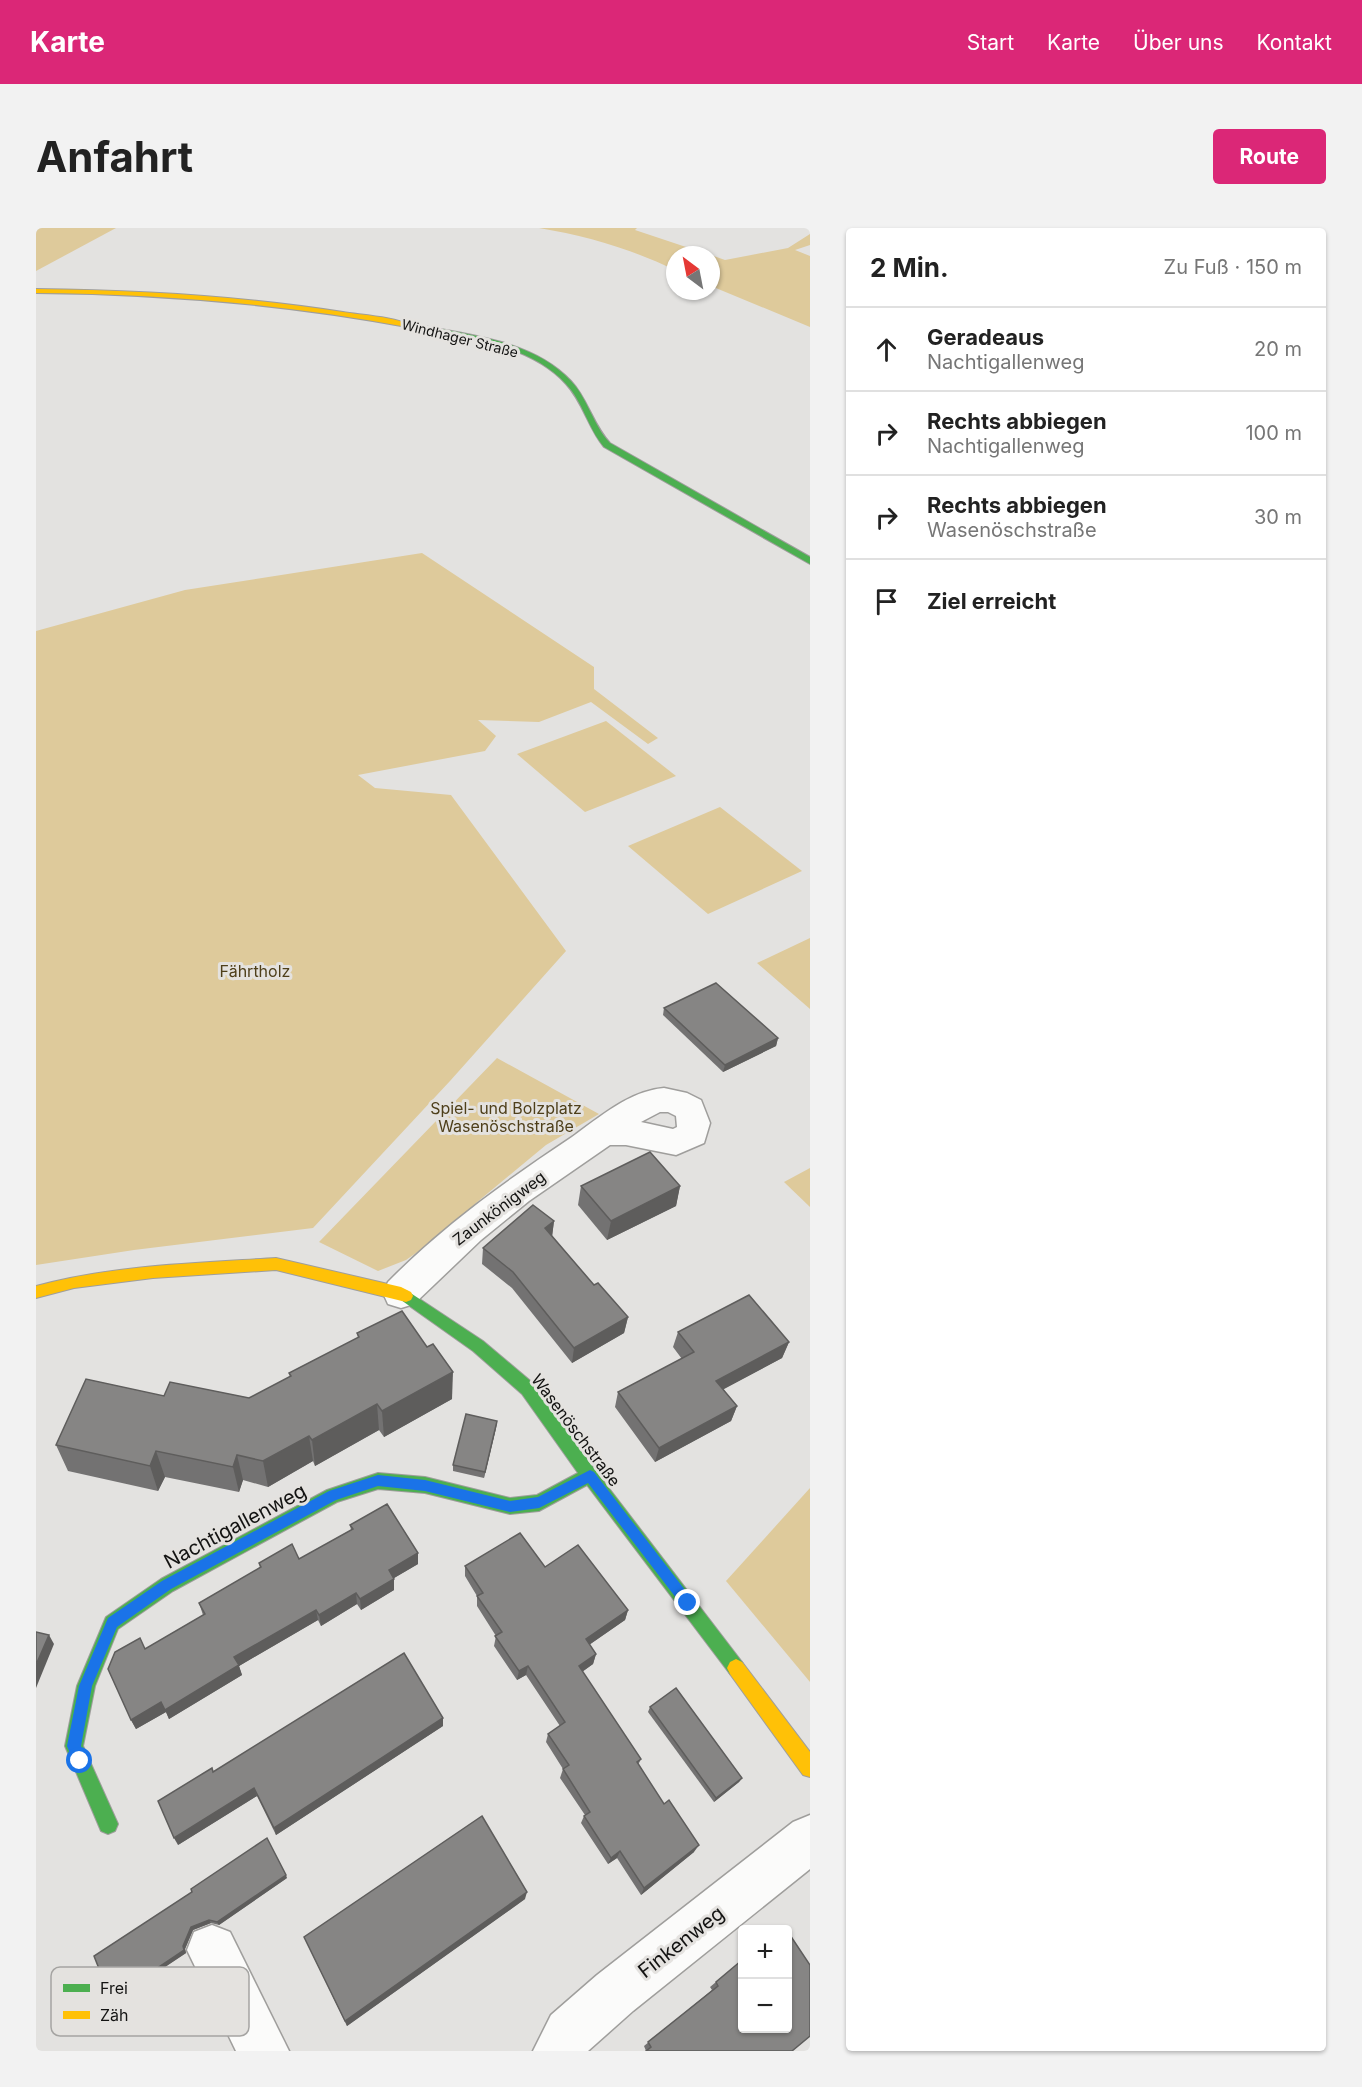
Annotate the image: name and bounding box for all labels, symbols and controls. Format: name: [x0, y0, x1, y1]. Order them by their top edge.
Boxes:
text: Karte: [30, 25, 105, 59]
text: Start: [967, 30, 1014, 55]
text: Karte: [1047, 30, 1100, 55]
text: Über uns: [1133, 30, 1224, 55]
text: Kontakt: [1257, 30, 1332, 55]
button: Route: [1213, 129, 1326, 184]
text: Anfahrt: [36, 131, 193, 182]
north arrow: [666, 246, 720, 300]
text: 2 Min.: [870, 252, 949, 283]
text: Zu Fuß · 150 m: [1164, 255, 1302, 279]
street label: Windhager Straße: [400, 315, 520, 361]
text: Geradeaus: [927, 324, 1044, 350]
icon: ahead: [870, 333, 903, 366]
text: 20 m: [1254, 337, 1302, 361]
text: Nachtigallenweg: [927, 350, 1085, 374]
text: Rechts abbiegen: [927, 408, 1107, 434]
icon: right: [870, 417, 903, 450]
text: 100 m: [1245, 421, 1302, 445]
text: Nachtigallenweg: [927, 434, 1085, 458]
text: Rechts abbiegen: [927, 492, 1107, 518]
icon: right: [870, 501, 903, 534]
text: 30 m: [1254, 505, 1302, 529]
text: Wasenöschstraße: [927, 518, 1097, 542]
icon: arrive: [870, 585, 903, 618]
text: Ziel erreicht: [927, 588, 1056, 614]
park label: Fährtholz: [220, 961, 290, 981]
park label: Spiel- und Bolzplatz Wasenöschstraße: [430, 1098, 582, 1136]
street label: Zaunkönigweg: [449, 1167, 549, 1249]
street label: Wasenöschstraße: [527, 1370, 625, 1490]
street label: Nachtigallenweg: [160, 1478, 310, 1574]
route end: [674, 1589, 700, 1615]
route start: [66, 1747, 92, 1773]
street label: Finkenweg: [633, 1901, 729, 1983]
map controls: [738, 1925, 792, 2033]
button: +: [738, 1925, 792, 1979]
legend: [51, 1967, 249, 2036]
text: Frei: [100, 1978, 128, 1998]
button: −: [738, 1979, 792, 2033]
text: Zäh: [100, 2005, 129, 2025]

